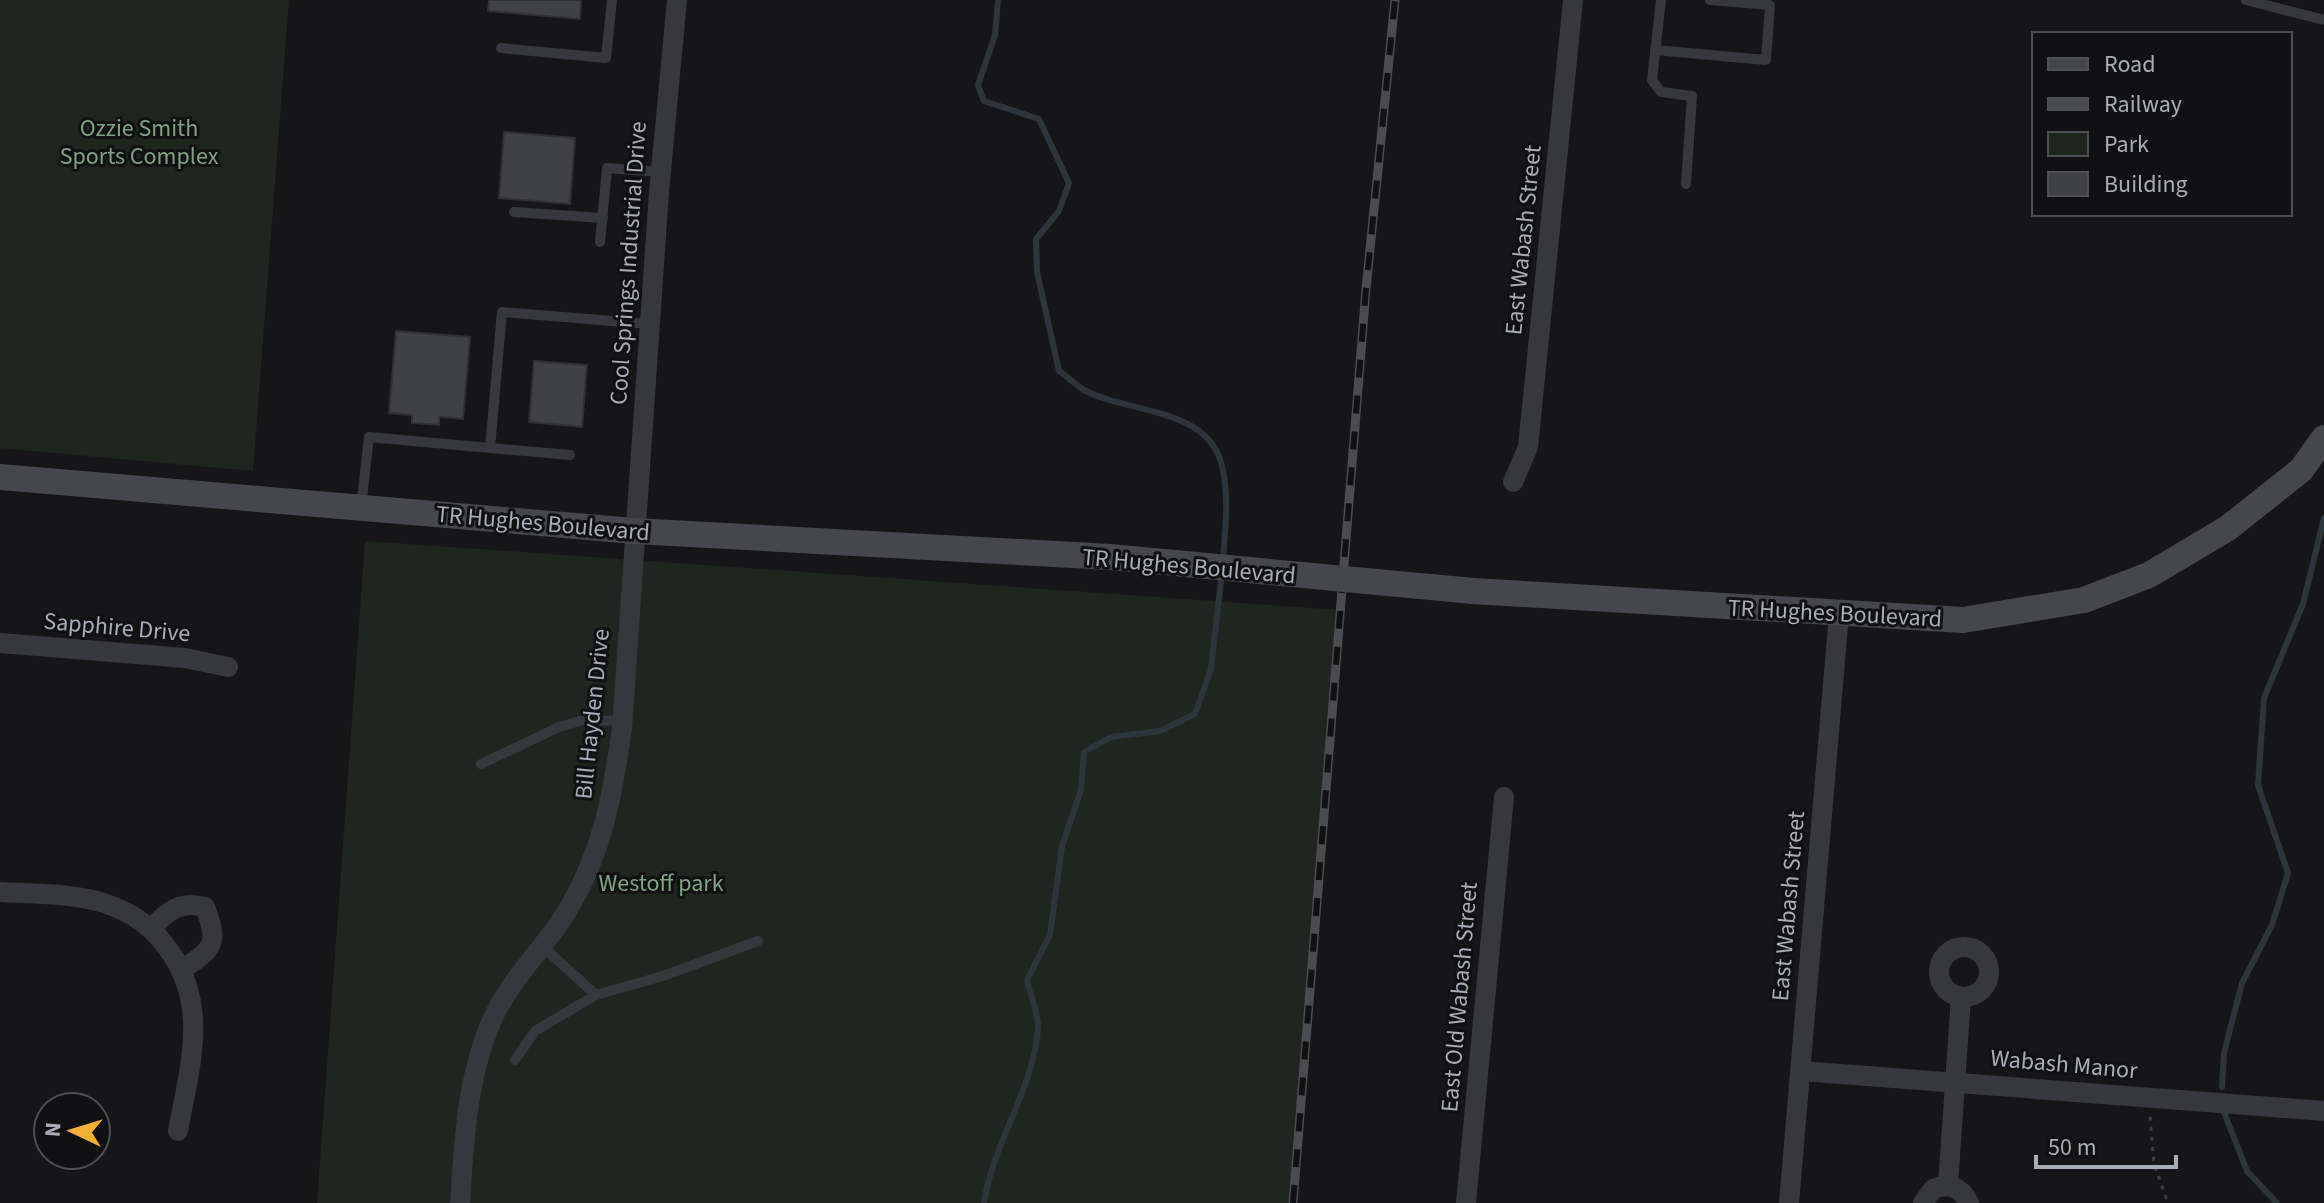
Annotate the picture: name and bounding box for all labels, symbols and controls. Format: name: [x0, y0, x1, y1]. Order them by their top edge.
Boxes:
legend: [2032, 32, 2292, 216]
text: Road: [2104, 47, 2156, 82]
text: Railway: [2104, 87, 2182, 122]
park label: Ozzie Smith Sports Complex: [60, 111, 219, 174]
street label: Cool Springs Industrial Drive: [601, 120, 656, 406]
text: Park: [2104, 127, 2149, 162]
street label: East Wabash Street: [1496, 143, 1551, 337]
text: Building: [2104, 167, 2188, 202]
street label: TR Hughes Boulevard: [435, 497, 651, 550]
street label: TR Hughes Boulevard: [1081, 540, 1297, 593]
street label: TR Hughes Boulevard: [1727, 590, 1943, 637]
street label: Sapphire Drive: [42, 604, 192, 651]
street label: Bill Hayden Drive: [566, 627, 619, 801]
street label: East Wabash Street: [1763, 809, 1814, 1003]
park label: Westoff park: [598, 866, 724, 901]
street label: East Old Wabash Street: [1432, 880, 1487, 1114]
street label: Wabash Manor: [1989, 1041, 2140, 1088]
north arrow: [32, 1091, 112, 1171]
scale bar: [2036, 1119, 2176, 1169]
text: N: [37, 1121, 70, 1138]
text: 50 m: [2048, 1130, 2097, 1165]

